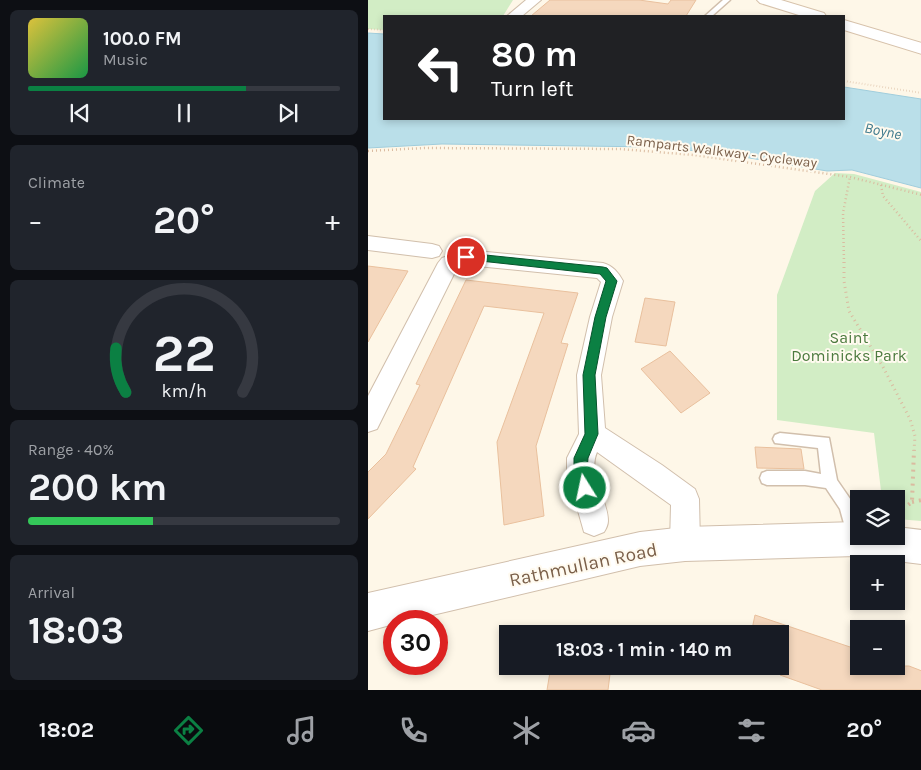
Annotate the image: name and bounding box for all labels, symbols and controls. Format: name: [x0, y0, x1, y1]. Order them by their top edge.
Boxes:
text: 100.0 FM: [103, 28, 182, 50]
text: 80 m: [491, 34, 578, 75]
icon: left: [408, 35, 473, 100]
text: Music: [103, 50, 148, 69]
text: Turn left: [491, 76, 574, 102]
icon: previous: [66, 99, 94, 127]
icon: pause: [170, 99, 198, 127]
icon: next: [274, 99, 302, 127]
water label: Boyne: [863, 119, 903, 143]
street label: Ramparts Walkway - Cycleway: [626, 131, 819, 172]
text: Climate: [28, 173, 85, 192]
text: 20°: [153, 198, 215, 243]
text: −: [28, 204, 43, 237]
text: +: [325, 204, 340, 237]
pin: [445, 236, 487, 278]
icon: arrive: [452, 243, 480, 271]
text: 22: [153, 323, 215, 384]
park label: Saint Dominicks Park: [791, 328, 907, 365]
text: km/h: [161, 381, 207, 402]
text: Range · 40%: [28, 440, 114, 459]
position arrow: [558, 461, 610, 513]
text: 200 km: [28, 465, 167, 510]
map controls: [850, 490, 905, 675]
button: layers: [850, 490, 905, 545]
street label: Rathmullan Road: [507, 539, 659, 591]
button: +: [850, 555, 905, 610]
text: Arrival: [28, 583, 75, 602]
text: 18:03: [28, 608, 124, 653]
speed limit sign: 30: [383, 610, 448, 675]
button: −: [850, 620, 905, 675]
text: 18:03 · 1 min · 140 m: [556, 639, 732, 661]
icon: directions: [171, 713, 206, 748]
icon: music: [284, 713, 319, 748]
icon: phone: [396, 713, 431, 748]
icon: climate: [509, 713, 544, 748]
icon: car: [621, 713, 656, 748]
icon: filters: [734, 713, 769, 748]
text: 18:02: [39, 717, 94, 743]
text: 20°: [846, 717, 882, 743]

